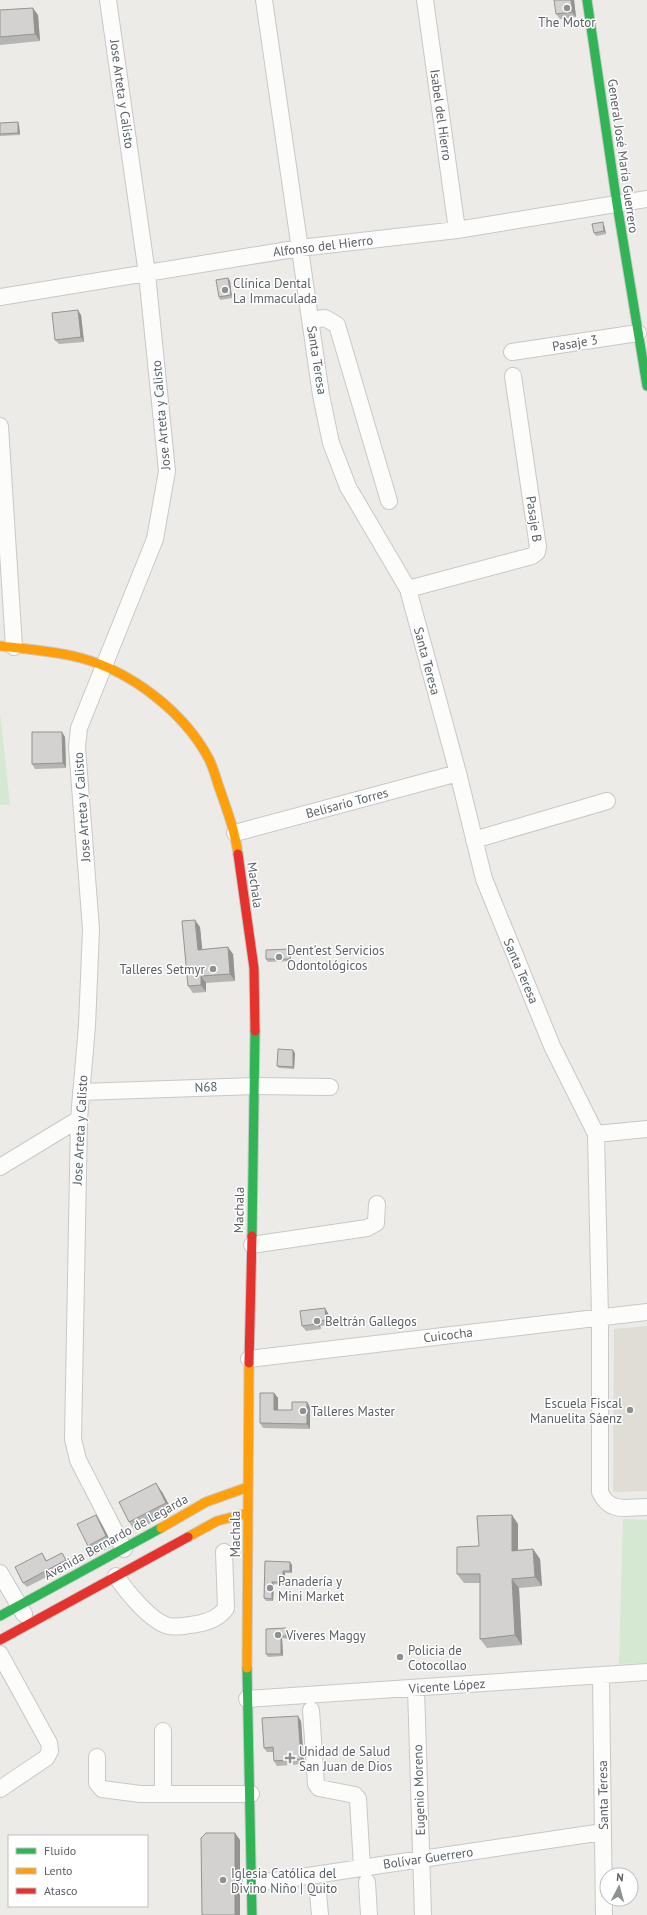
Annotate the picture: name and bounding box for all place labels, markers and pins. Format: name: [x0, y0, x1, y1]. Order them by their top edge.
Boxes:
marker: The Motor: [562, 3, 572, 13]
place label: The Motor: [538, 14, 596, 31]
place label: Clínica Dental La Immaculada: [233, 275, 317, 307]
marker: Clínica Dental La Immaculada: [220, 285, 230, 295]
place label: Dent'est Servicios Odontológicos: [287, 942, 385, 974]
marker: Dent'est Servicios Odontológicos: [274, 952, 284, 962]
place label: Talleres Setmyr: [120, 961, 206, 978]
marker: Talleres Setmyr: [208, 964, 218, 974]
place label: Beltrán Gallegos: [325, 1313, 417, 1330]
marker: Beltrán Gallegos: [312, 1316, 322, 1326]
place label: Escuela Fiscal Manuelita Sáenz: [530, 1395, 622, 1427]
place label: Talleres Master: [311, 1403, 396, 1420]
marker: Escuela Fiscal Manuelita Sáenz: [625, 1405, 635, 1415]
marker: Talleres Master: [298, 1406, 308, 1416]
place label: Panadería y Mini Market: [278, 1573, 345, 1605]
marker: Panadería y Mini Market: [265, 1583, 275, 1593]
place label: Víveres Maggy: [285, 1627, 366, 1644]
marker: Víveres Maggy: [273, 1630, 283, 1640]
place label: Policia de Cotocollao: [408, 1642, 467, 1674]
marker: Policia de Cotocollao: [395, 1652, 405, 1662]
place label: Unidad de Salud San Juan de Dios: [299, 1743, 392, 1775]
marker: Unidad de Salud San Juan de Dios: [284, 1752, 296, 1764]
place label: Iglesia Católica del Divino Niño | Quito: [231, 1865, 337, 1897]
marker: Iglesia Católica del Divino Niño | Quito: [218, 1875, 228, 1885]

